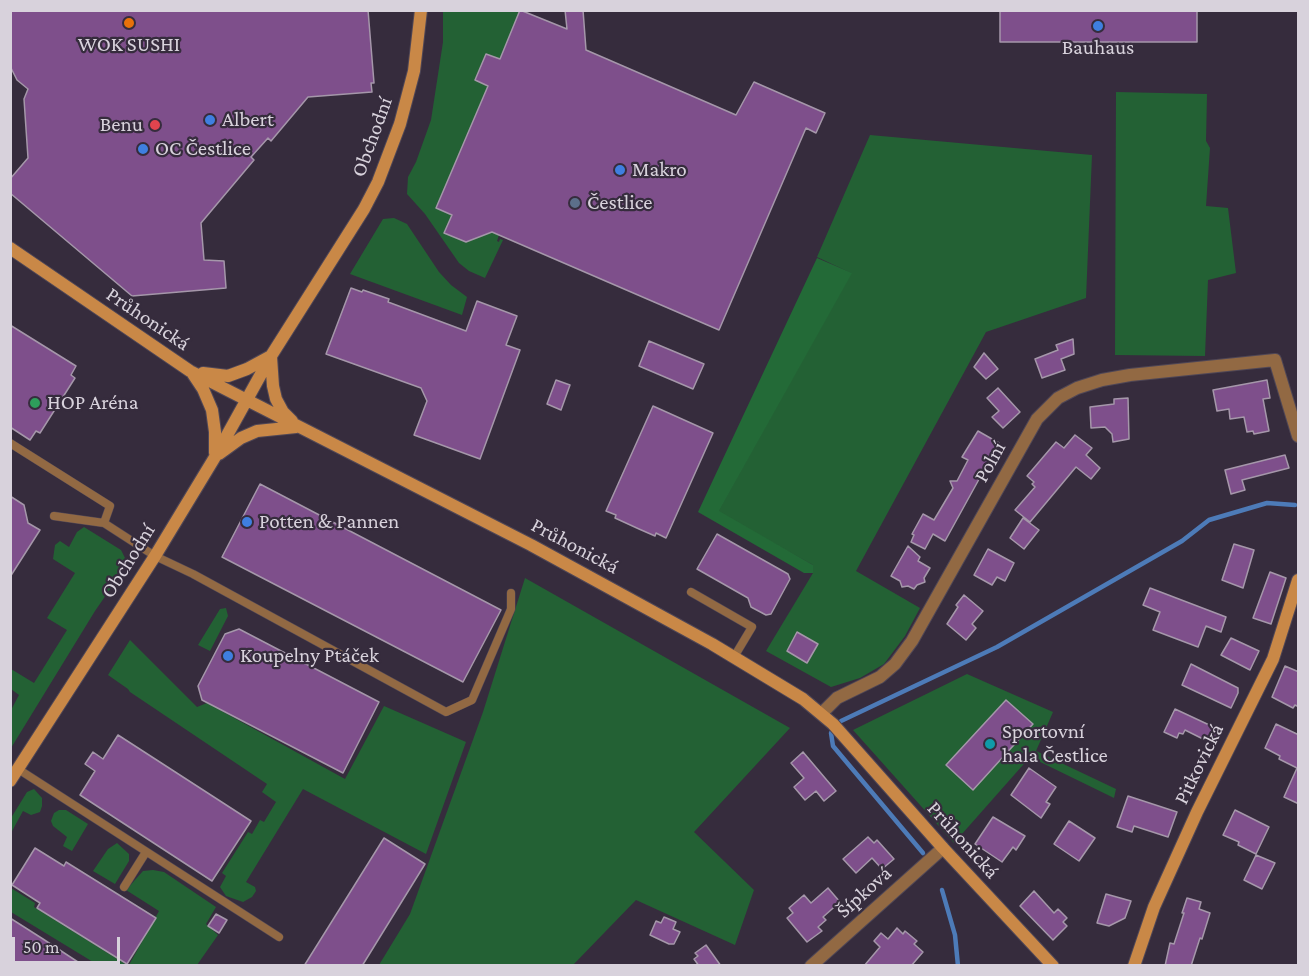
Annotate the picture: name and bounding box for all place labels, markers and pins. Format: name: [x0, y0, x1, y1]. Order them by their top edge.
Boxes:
marker: WOK SUSHI: [122, 16, 136, 30]
marker: Bauhaus: [1091, 19, 1105, 33]
place label: WOK SUSHI: [78, 32, 180, 58]
place label: Bauhaus: [1062, 35, 1134, 61]
place label: Albert: [222, 107, 274, 133]
place label: Benu: [100, 112, 143, 138]
marker: Albert: [203, 113, 217, 127]
marker: Benu: [148, 118, 162, 132]
place label: OC Čestlice: [155, 136, 251, 162]
marker: OC Čestlice: [136, 142, 150, 156]
place label: Makro: [632, 157, 687, 183]
marker: Makro: [613, 163, 627, 177]
place label: Čestlice: [587, 190, 653, 216]
marker: Čestlice: [568, 196, 582, 210]
place label: HOP Aréna: [47, 390, 139, 416]
marker: HOP Aréna: [28, 396, 42, 410]
place label: Potten & Pannen: [259, 509, 399, 535]
marker: Potten & Pannen: [240, 515, 254, 529]
place label: Koupelny Ptáček: [240, 643, 379, 669]
marker: Koupelny Ptáček: [221, 649, 235, 663]
place label: Sportovní hala Čestlice: [1002, 719, 1108, 769]
marker: Sportovní hala Čestlice: [983, 737, 997, 751]

